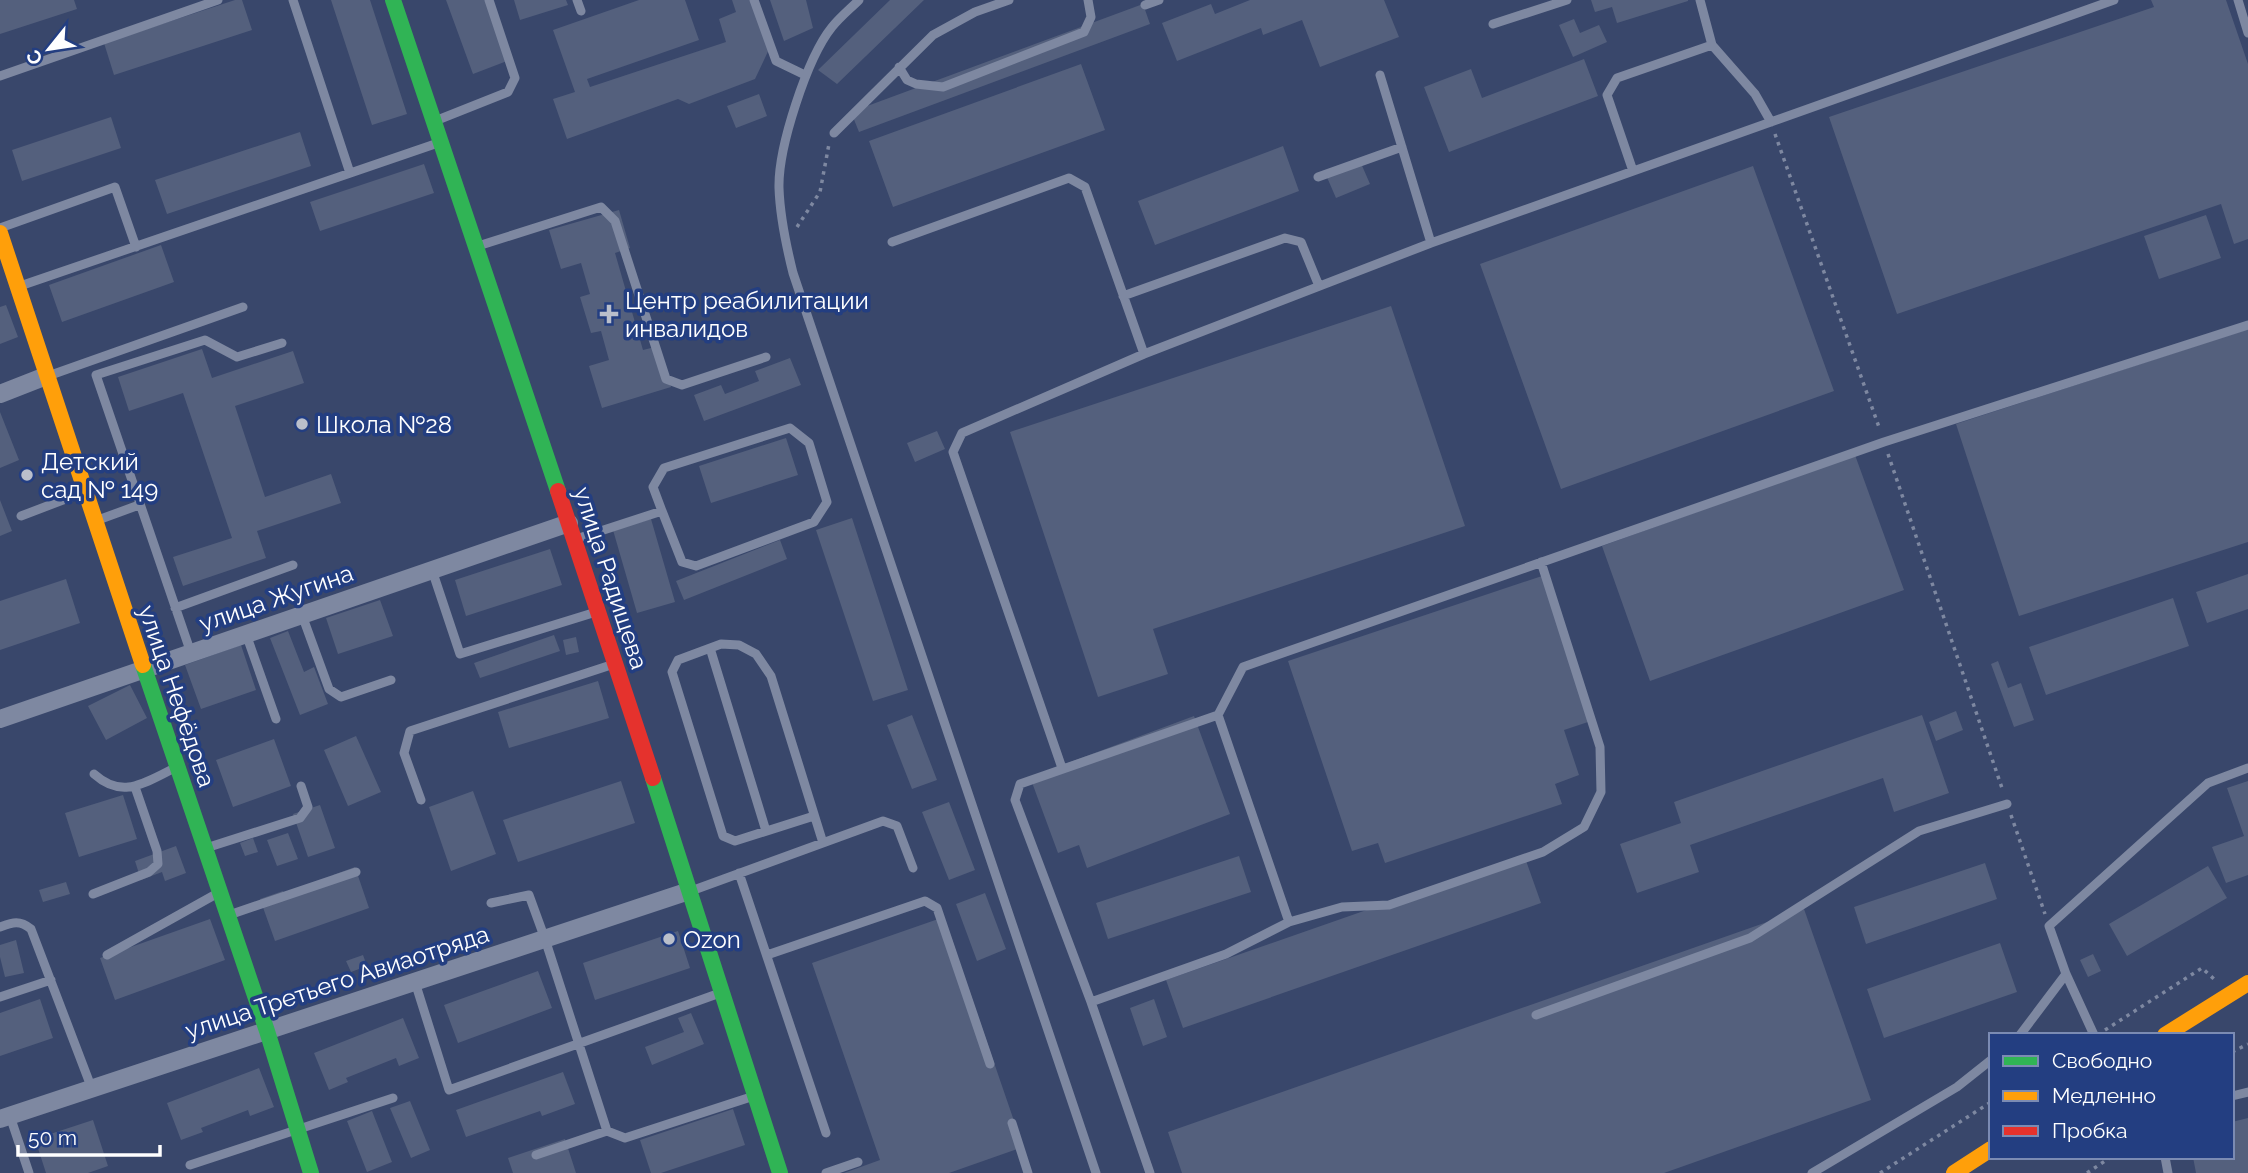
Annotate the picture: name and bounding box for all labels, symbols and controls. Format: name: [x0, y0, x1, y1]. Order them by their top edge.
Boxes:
north arrow: [14, 14, 84, 84]
text: С: [21, 46, 47, 69]
place label: Центр реабилитации инвалидов: [625, 286, 869, 343]
marker: Центр реабилитации инвалидов: [599, 304, 619, 324]
place label: Школа №28: [316, 410, 452, 439]
marker: Школа №28: [294, 416, 310, 432]
place label: Детский сад № 149: [41, 447, 158, 504]
marker: Детский сад № 149: [19, 467, 35, 483]
street label: улица Радищева: [568, 483, 654, 673]
street label: улица Жугина: [195, 558, 357, 638]
street label: улица Нефёдова: [132, 601, 222, 791]
street label: улица Третьего Авиаотряда: [181, 919, 493, 1045]
place label: Ozon: [683, 925, 741, 954]
marker: Ozon: [661, 931, 677, 947]
legend: [1989, 1033, 2234, 1159]
text: Свободно: [2052, 1048, 2152, 1073]
text: Медленно: [2052, 1083, 2156, 1108]
scale bar: [18, 1114, 159, 1158]
text: Пробка: [2052, 1118, 2128, 1143]
text: 50 m: [28, 1125, 77, 1150]

